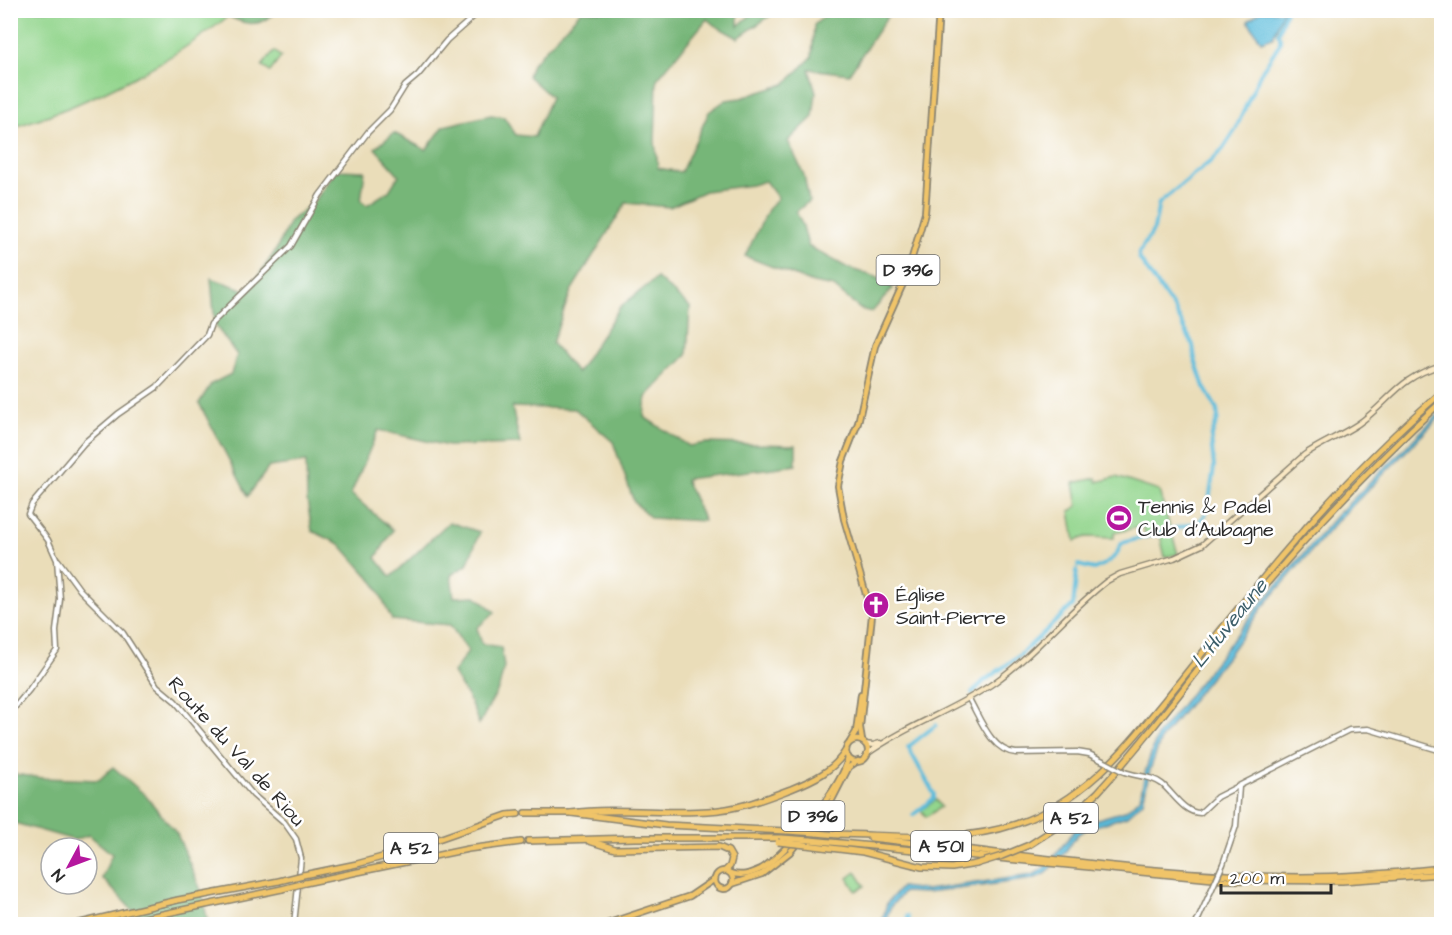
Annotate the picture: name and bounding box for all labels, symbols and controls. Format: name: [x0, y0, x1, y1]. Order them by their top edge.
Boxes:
road number: D 396: [876, 255, 940, 285]
place label: Tennis & Padel Club d'Aubagne: [1138, 493, 1274, 545]
sports icon: Tennis & Padel Club d'Aubagne: [1104, 503, 1134, 533]
water label: L'Huveaune: [1185, 571, 1275, 674]
place label: Église Saint-Pierre: [896, 581, 1006, 632]
church icon: Église Saint-Pierre: [861, 590, 891, 620]
street label: Route du Val de Riou: [161, 671, 311, 833]
road number: D 396: [782, 801, 844, 831]
road number: A 52: [1044, 803, 1098, 833]
road number: A 501: [911, 831, 971, 861]
road number: A 52: [384, 833, 438, 863]
north arrow: [39, 836, 99, 896]
scale bar: [1221, 857, 1330, 895]
text: N: [47, 864, 70, 886]
text: 200 m: [1230, 866, 1284, 891]

